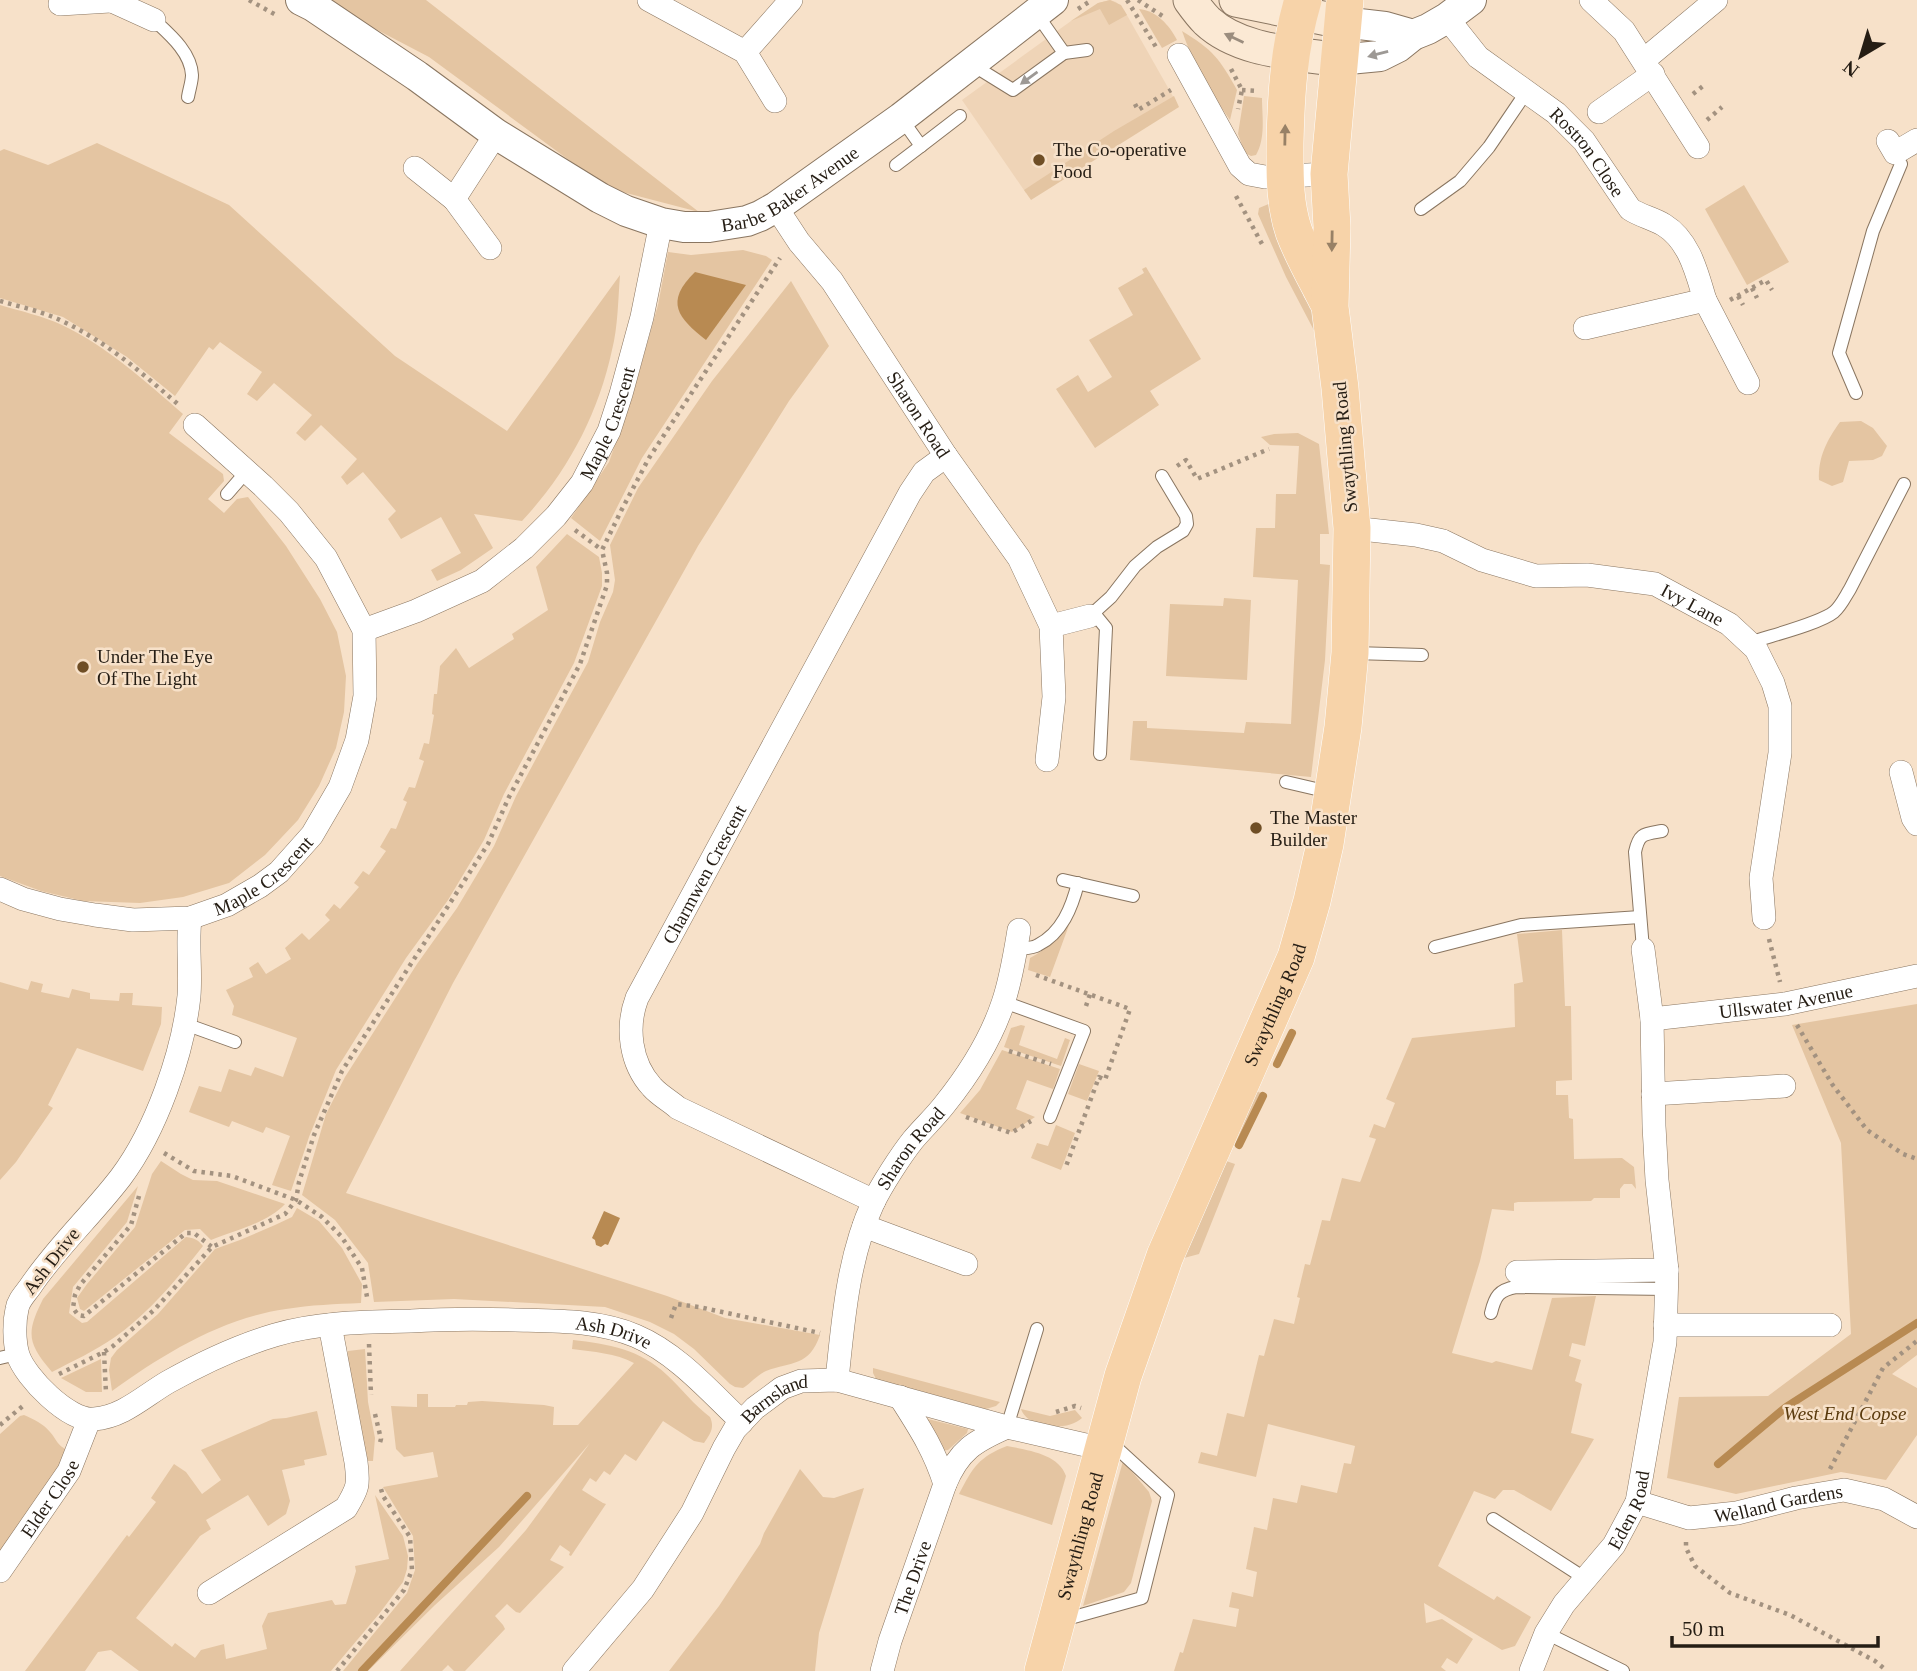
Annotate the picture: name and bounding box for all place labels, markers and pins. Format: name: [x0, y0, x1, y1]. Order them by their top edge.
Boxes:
place label: The Co-operative Food: [1053, 139, 1186, 182]
marker: The Co-operative Food: [1031, 152, 1047, 168]
place label: Under The Eye Of The Light: [97, 646, 213, 689]
marker: Under The Eye Of The Light: [75, 659, 91, 675]
place label: The Master Builder: [1270, 807, 1358, 850]
marker: The Master Builder: [1248, 820, 1264, 836]

